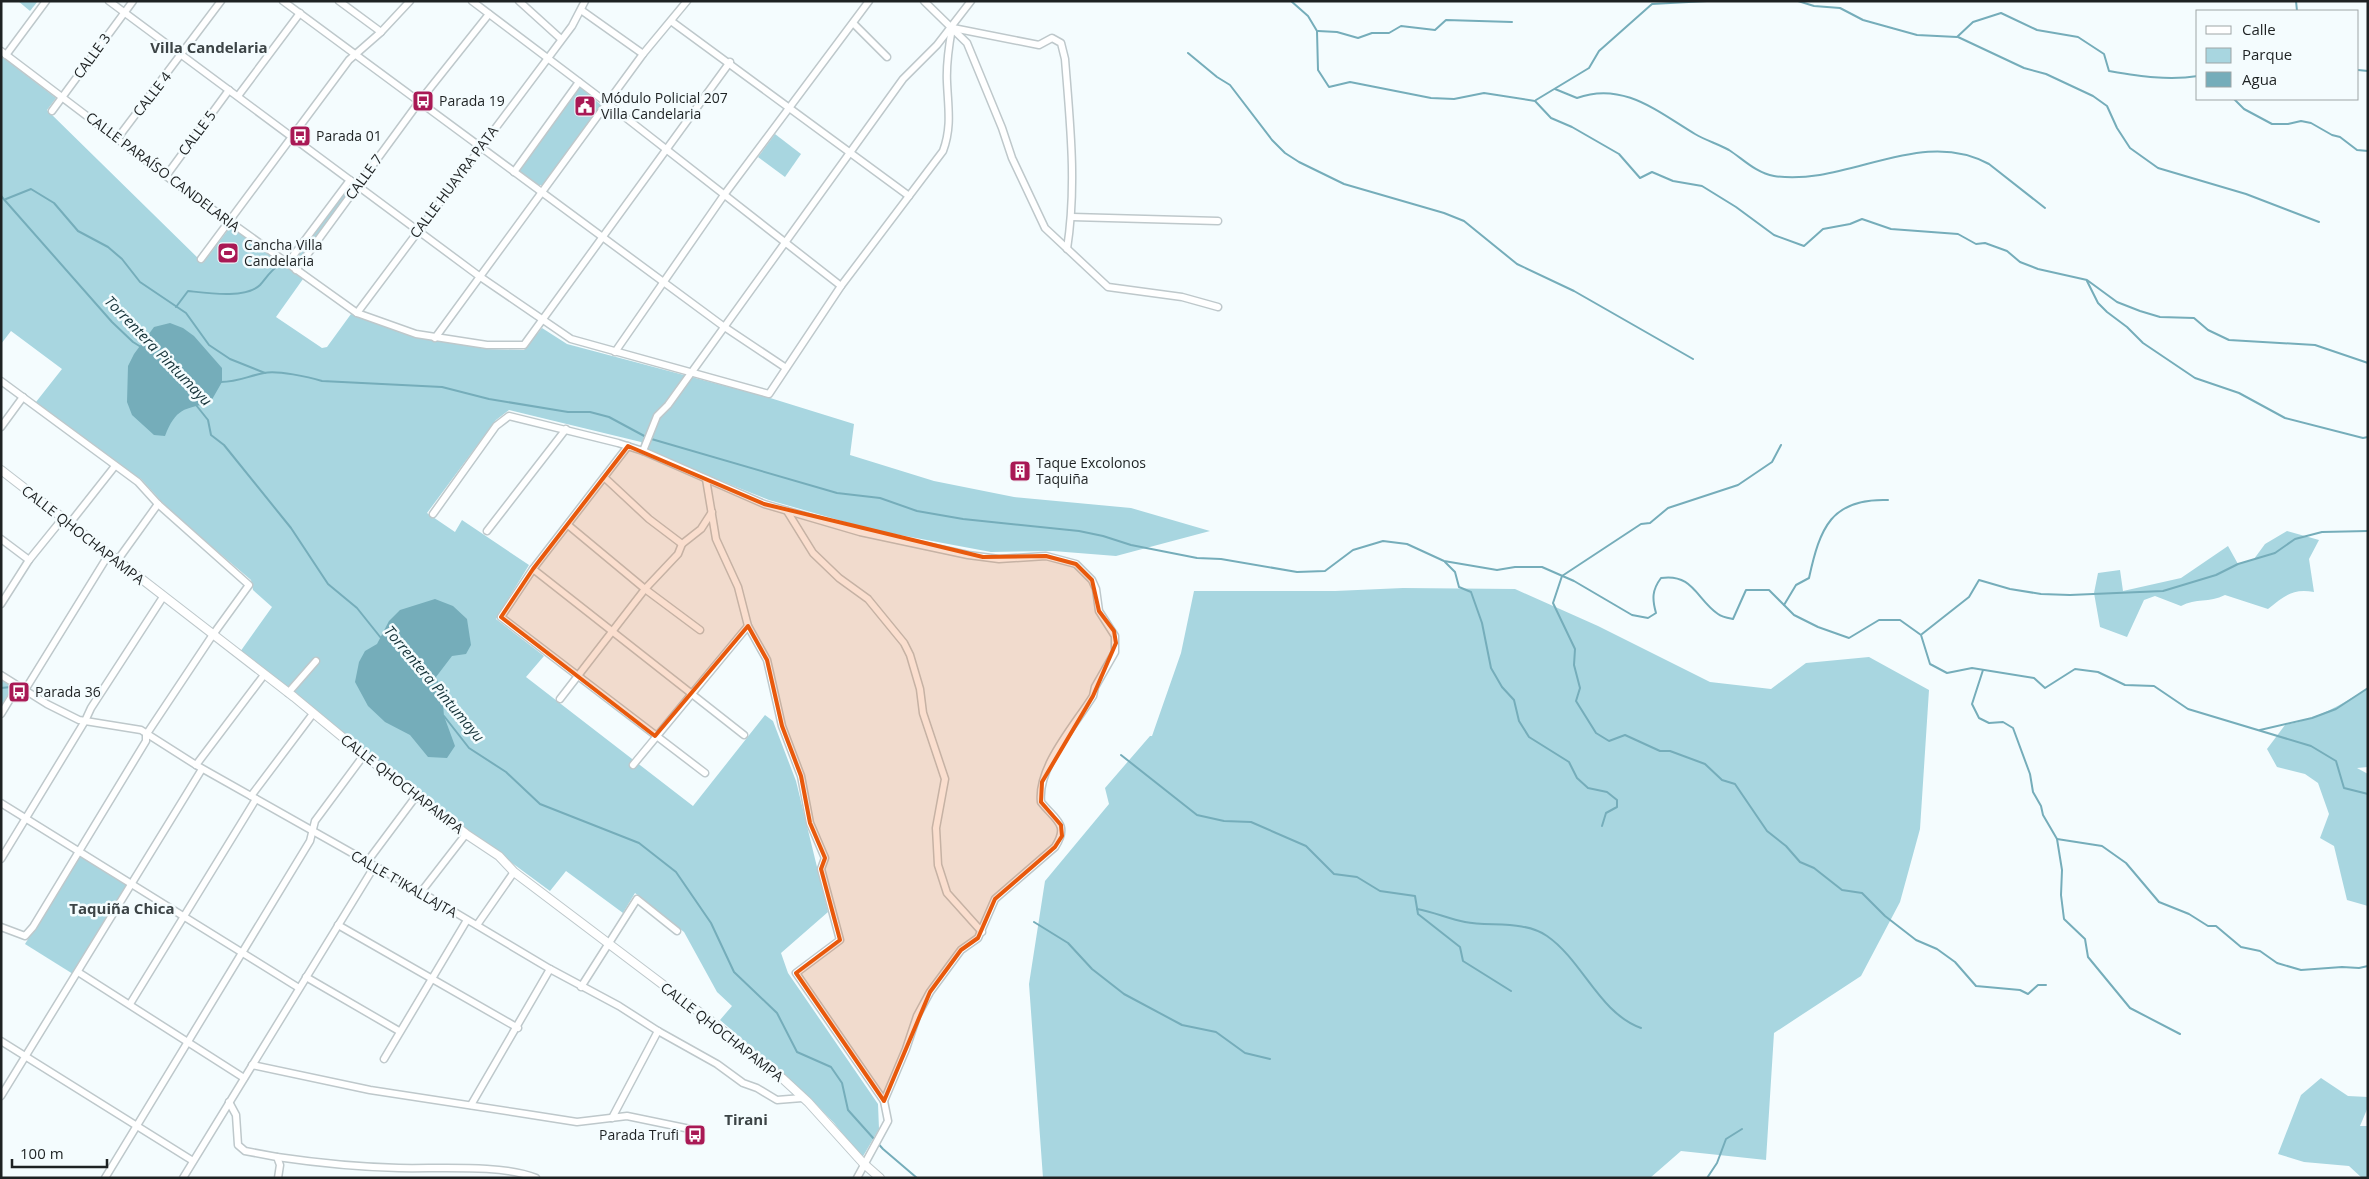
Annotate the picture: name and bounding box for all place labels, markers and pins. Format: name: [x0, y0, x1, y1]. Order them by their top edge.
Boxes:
place label: Módulo Policial 207 Villa Candelaria: [601, 88, 728, 123]
bus stop icon: Parada 19: [411, 89, 435, 113]
place label: Parada 19: [439, 91, 505, 110]
public building icon: Módulo Policial 207 Villa Candelaria: [573, 94, 597, 118]
bus stop icon: Parada 01: [288, 124, 312, 148]
place label: Parada 01: [316, 126, 382, 145]
place label: Cancha Villa Candelaria: [244, 235, 323, 270]
sports icon: Cancha Villa Candelaria: [216, 241, 240, 265]
place label: Taque Excolonos Taquiña: [1036, 453, 1146, 488]
building icon: Taque Excolonos Taquiña: [1008, 459, 1032, 483]
bus stop icon: Parada 36: [7, 680, 31, 704]
place label: Parada 36: [35, 682, 101, 701]
bus stop icon: Parada Trufi: [683, 1123, 707, 1147]
place label: Parada Trufi: [599, 1125, 679, 1144]

